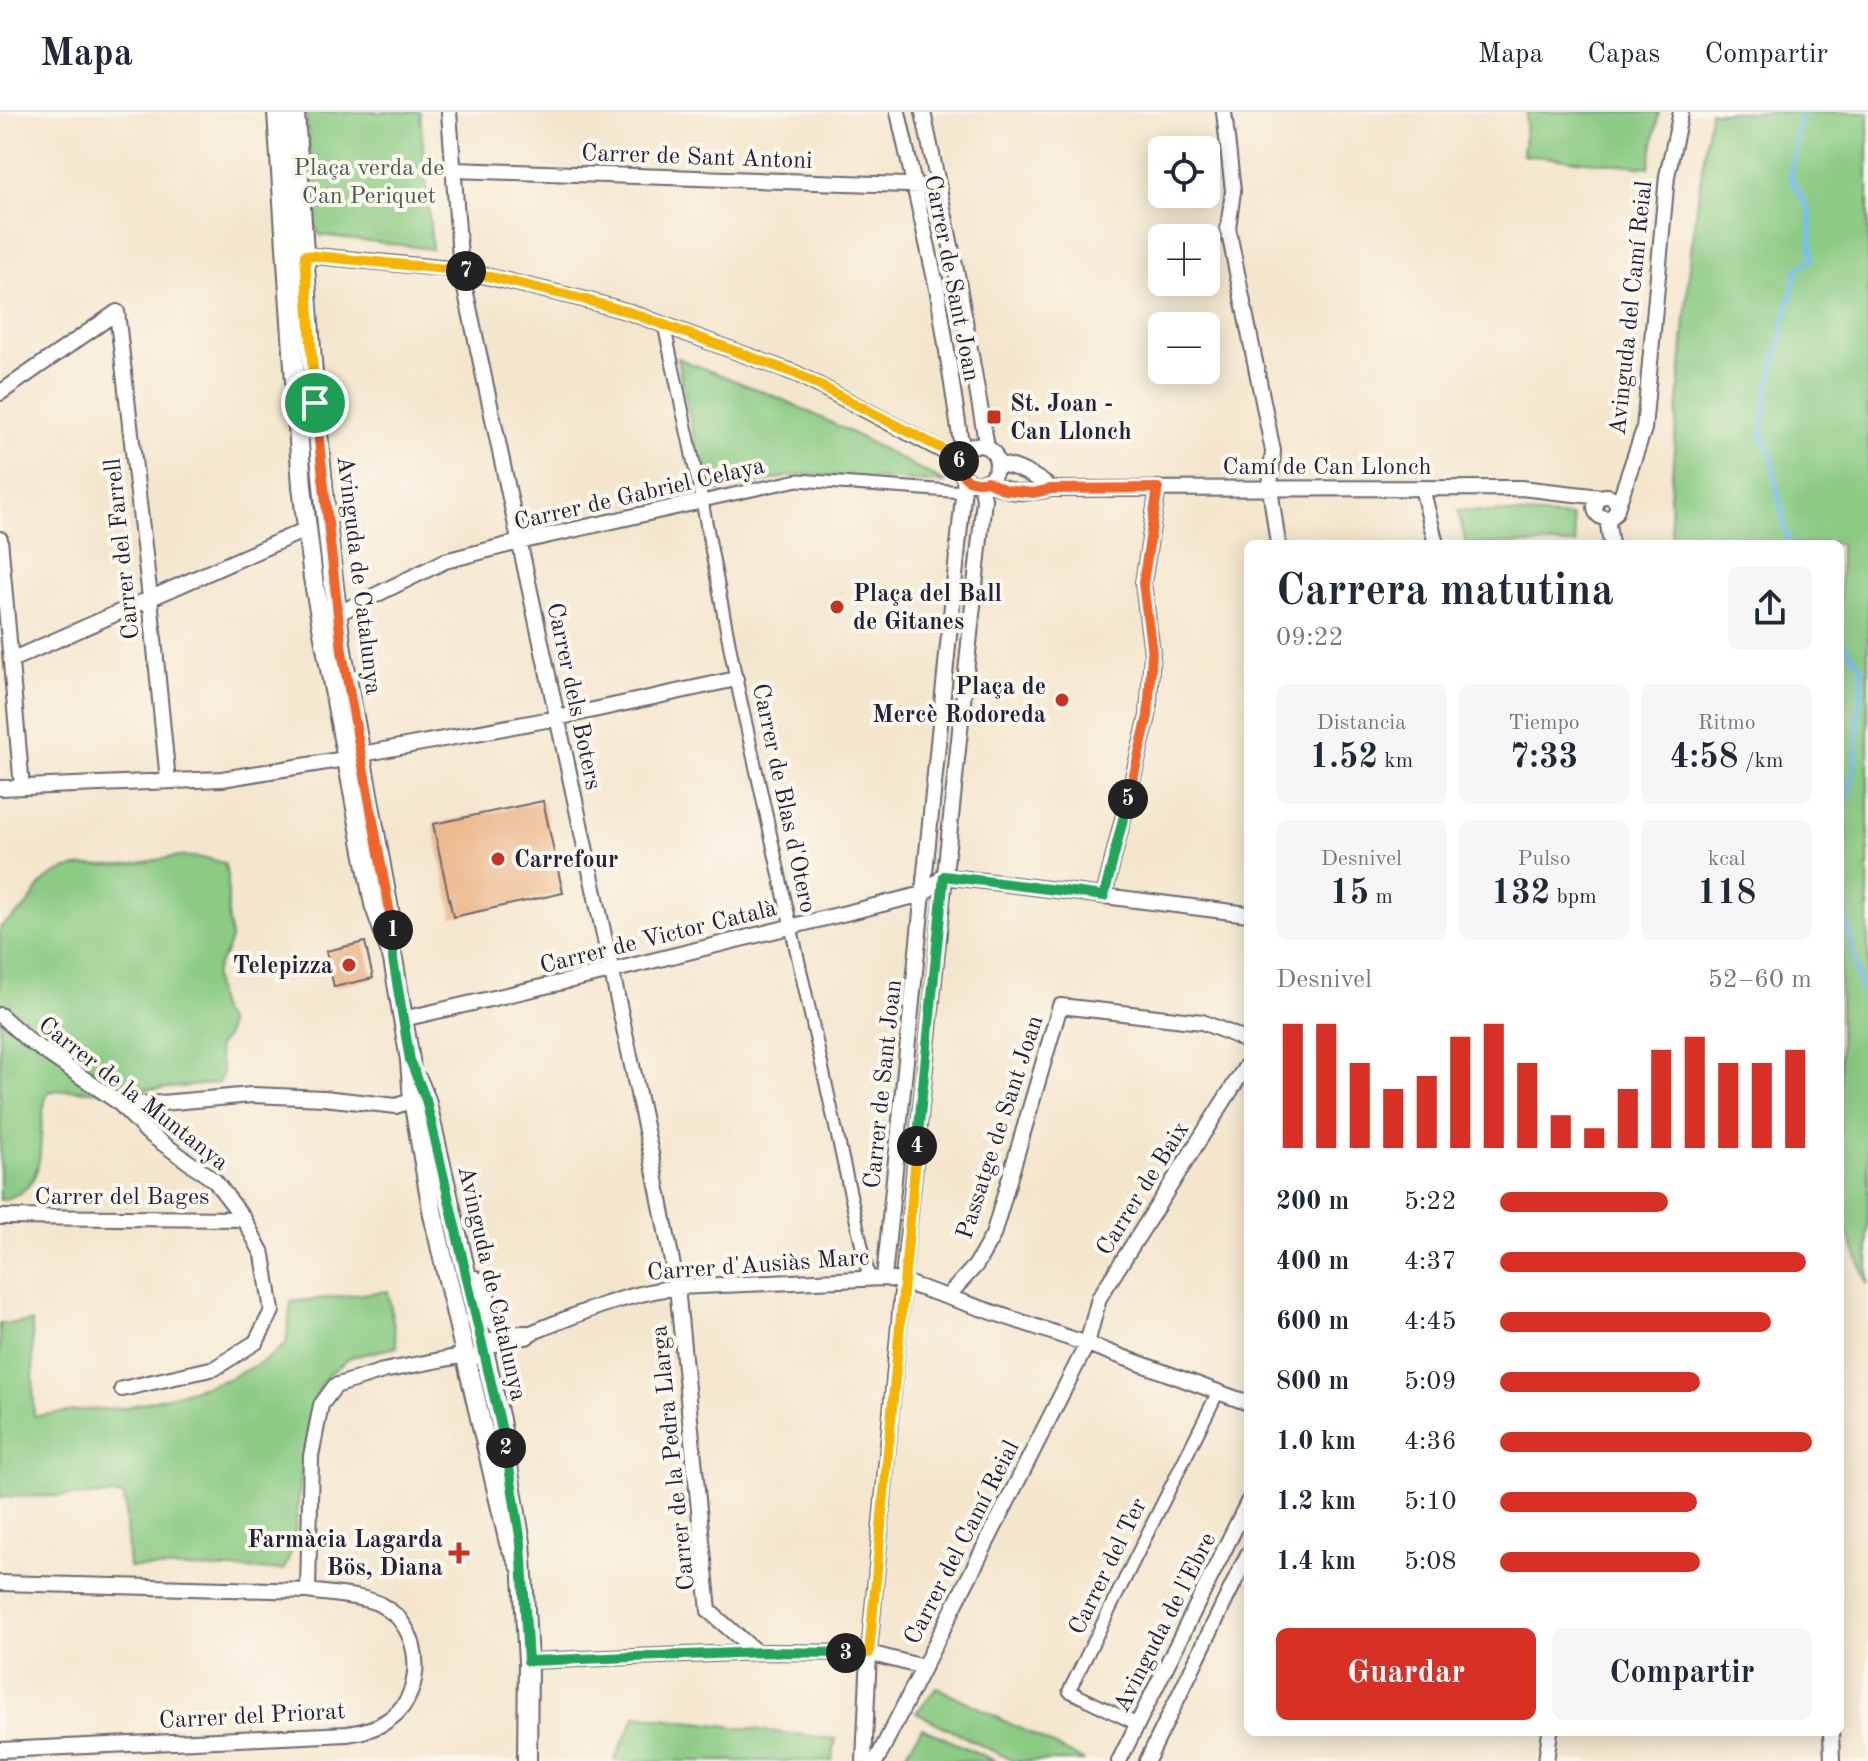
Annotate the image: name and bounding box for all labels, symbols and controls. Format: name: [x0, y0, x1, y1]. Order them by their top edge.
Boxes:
text: Mapa: [40, 36, 133, 74]
text: Mapa: [1478, 41, 1543, 69]
text: Capas: [1587, 41, 1660, 69]
text: Compartir: [1704, 41, 1828, 69]
map controls: [1148, 136, 1220, 384]
button: locate: [1148, 136, 1220, 208]
street label: Carrer de Sant Antoni: [581, 142, 813, 174]
park label: Plaça verda de Can Periquet: [294, 157, 444, 209]
street label: Carrer de Sant Joan: [919, 173, 983, 384]
street label: Avinguda del Camí Reial: [1607, 180, 1657, 437]
button: +: [1148, 224, 1220, 296]
pin: 7: [446, 251, 486, 291]
text: 7: [460, 260, 472, 282]
button: −: [1148, 312, 1220, 384]
pin: [281, 369, 349, 437]
icon: arrive: [293, 381, 337, 425]
place label: St. Joan - Can Llonch: [1010, 393, 1132, 445]
marker: St. Joan - Can Llonch: [985, 408, 1003, 426]
pin: 6: [939, 441, 979, 481]
text: 6: [953, 450, 965, 472]
street label: Avinguda de Catalunya: [331, 454, 385, 696]
street label: Carrer de Gabriel Celaya: [512, 454, 767, 535]
street label: Camí de Can Llonch: [1222, 456, 1432, 480]
street label: Carrer del Farrell: [102, 457, 144, 641]
button: share: [1728, 566, 1812, 650]
text: Carrera matutina: [1276, 570, 1614, 614]
place label: Plaça del Ball de Gitanes: [853, 583, 1002, 635]
marker: Plaça del Ball de Gitanes: [828, 598, 846, 616]
street label: Carrer dels Boters: [541, 601, 605, 792]
text: 09:22: [1276, 625, 1344, 651]
place label: Plaça de Mercè Rodoreda: [872, 676, 1046, 728]
street label: Carrer de Blas d'Otero: [747, 682, 819, 915]
marker: Plaça de Mercè Rodoreda: [1053, 691, 1071, 709]
text: Distancia: [1317, 712, 1406, 734]
text: Tiempo: [1508, 712, 1580, 734]
text: Ritmo: [1698, 712, 1756, 734]
text: 1.52: [1309, 741, 1378, 775]
text: 7:33: [1510, 741, 1578, 775]
text: 4:58: [1670, 741, 1739, 775]
text: km: [1378, 750, 1413, 772]
text: /km: [1739, 750, 1783, 772]
pin: 5: [1108, 779, 1148, 819]
text: 5: [1122, 788, 1134, 810]
text: Desnivel: [1321, 848, 1402, 870]
text: Pulso: [1517, 848, 1571, 870]
text: kcal: [1708, 848, 1746, 870]
place label: Carrefour: [514, 849, 618, 873]
marker: Carrefour: [489, 850, 507, 868]
text: 15: [1330, 877, 1369, 911]
text: 132: [1491, 877, 1550, 911]
text: 118: [1697, 877, 1756, 911]
text: m: [1369, 886, 1393, 908]
text: bpm: [1550, 886, 1597, 908]
street label: Carrer de Victor Català: [538, 897, 780, 979]
pin: 1: [373, 910, 413, 950]
text: 1: [387, 919, 399, 941]
place label: Telepizza: [233, 955, 333, 979]
marker: Telepizza: [340, 956, 358, 974]
text: Desnivel: [1276, 967, 1372, 993]
text: 52–60 m: [1708, 967, 1812, 993]
street label: Carrer de Sant Joan: [861, 978, 907, 1190]
street label: Carrer de la Muntanya: [33, 1013, 232, 1176]
street label: Passatge de Sant Joan: [953, 1013, 1048, 1242]
street label: Carrer de Baix: [1093, 1118, 1194, 1260]
pin: 4: [897, 1126, 937, 1166]
text: 4: [911, 1135, 923, 1157]
street label: Avinguda de Catalunya: [452, 1164, 530, 1403]
street label: Carrer del Bages: [35, 1186, 209, 1210]
text: 200 m: [1276, 1189, 1349, 1215]
text: 5:22: [1404, 1189, 1457, 1215]
street label: Carrer d'Ausiàs Marc: [646, 1246, 870, 1286]
text: 400 m: [1276, 1249, 1349, 1275]
text: 4:37: [1404, 1249, 1457, 1275]
text: 600 m: [1276, 1309, 1349, 1335]
text: 4:45: [1404, 1309, 1457, 1335]
street label: Carrer de la Pedra Llarga: [648, 1324, 700, 1592]
text: 800 m: [1276, 1369, 1349, 1395]
text: 5:09: [1404, 1369, 1457, 1395]
pin: 2: [486, 1428, 526, 1468]
text: 1.0 km: [1276, 1429, 1356, 1455]
text: 4:36: [1404, 1429, 1457, 1455]
text: 2: [500, 1437, 512, 1459]
street label: Carrer del Camí Reial: [901, 1437, 1025, 1649]
text: 1.2 km: [1276, 1489, 1356, 1515]
text: 5:10: [1404, 1489, 1457, 1515]
street label: Carrer del Ter: [1065, 1495, 1152, 1639]
place label: Farmàcia Lagarda Bös, Diana: [247, 1529, 443, 1581]
street label: Avinguda de l'Ebre: [1110, 1529, 1221, 1717]
marker: Farmàcia Lagarda Bös, Diana: [450, 1544, 468, 1562]
text: 1.4 km: [1276, 1549, 1356, 1575]
text: 5:08: [1404, 1549, 1457, 1575]
button: Guardar: [1276, 1628, 1536, 1720]
button: Compartir: [1552, 1628, 1812, 1720]
pin: 3: [826, 1633, 866, 1673]
text: 3: [840, 1642, 852, 1664]
street label: Carrer del Priorat: [158, 1700, 346, 1734]

